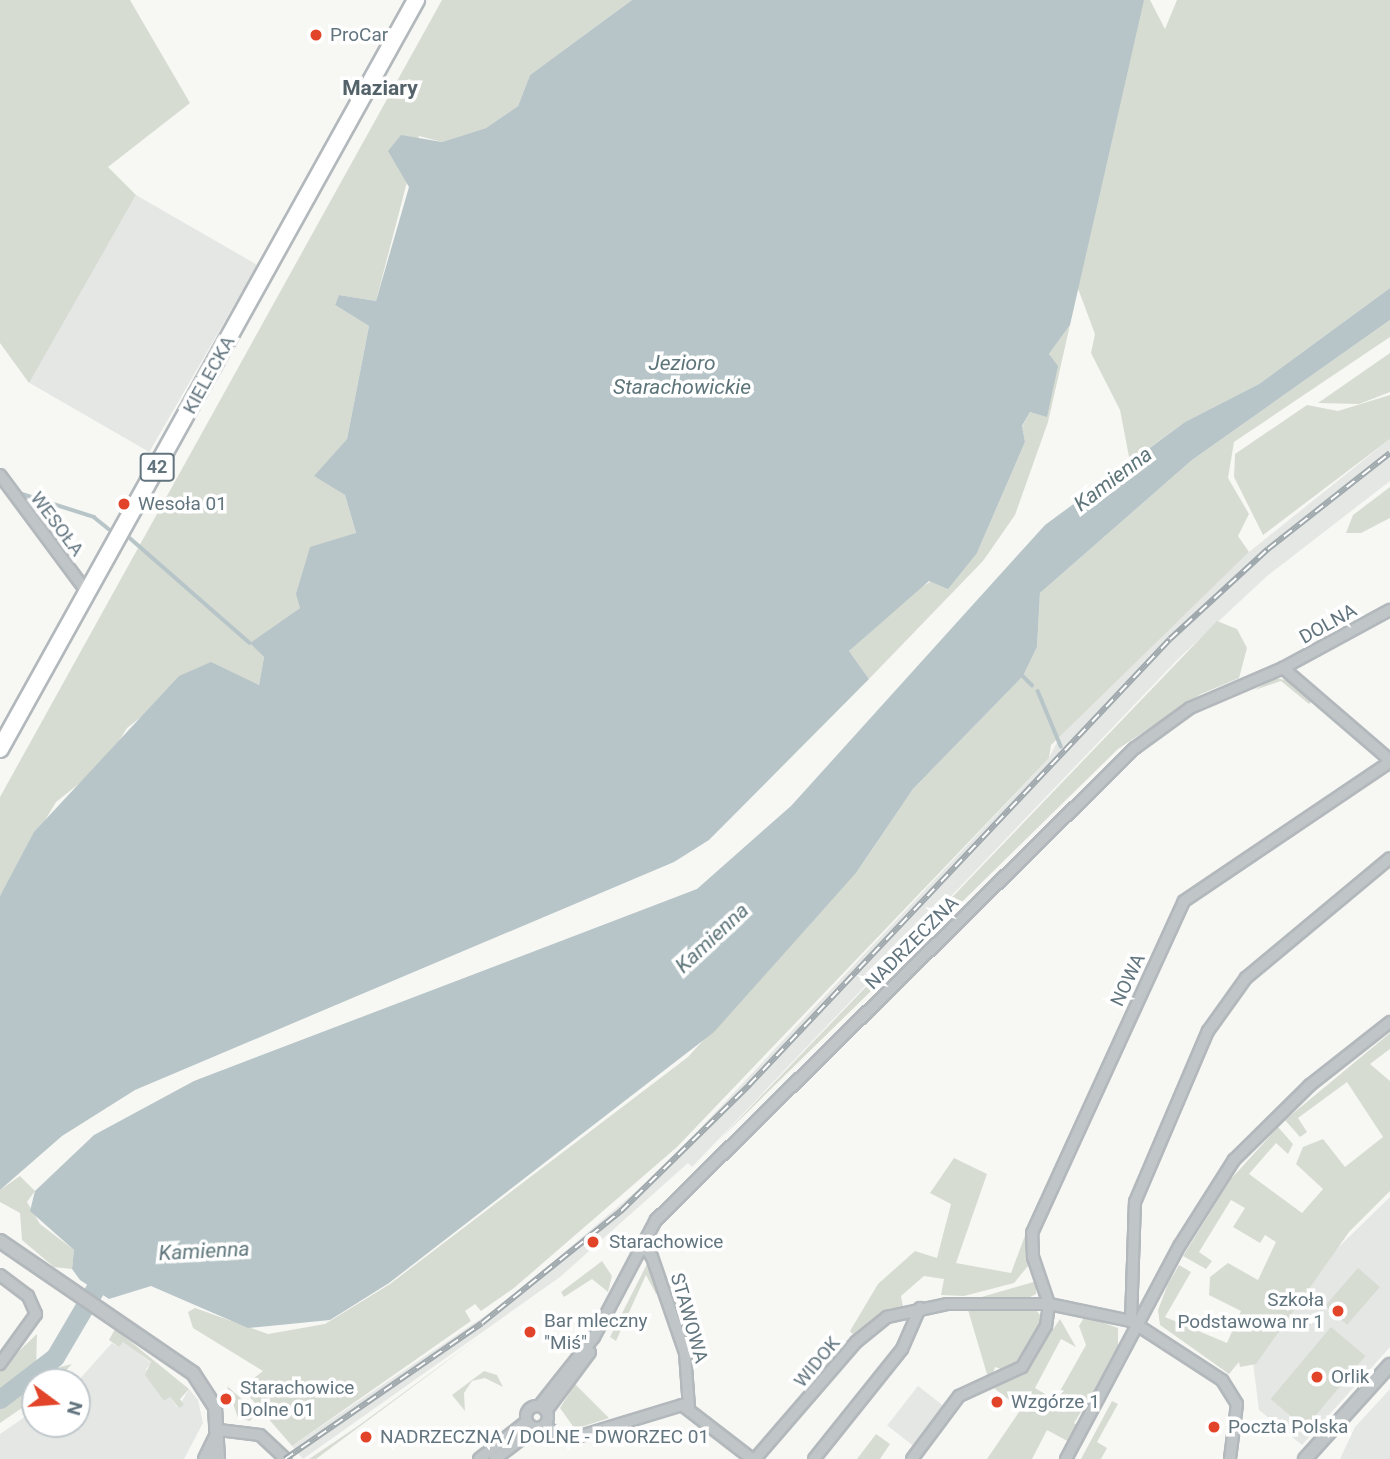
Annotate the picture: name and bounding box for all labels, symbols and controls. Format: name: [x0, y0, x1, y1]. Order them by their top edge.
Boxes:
place label: ProCar: [330, 24, 388, 46]
marker: ProCar: [308, 27, 324, 43]
district label: Maziary: [342, 75, 418, 101]
street label: KIELECKA: [178, 332, 240, 418]
water label: Jezioro Starachowickie: [613, 350, 751, 400]
water label: Kamienna: [1069, 442, 1157, 516]
road number: 42: [140, 452, 174, 481]
street label: WESOŁA: [25, 487, 89, 561]
place label: Wesoła 01: [138, 493, 227, 515]
marker: Wesoła 01: [116, 496, 132, 512]
street label: DOLNA: [1295, 599, 1361, 649]
street label: NADRZECZNA: [861, 892, 963, 994]
water label: Kamienna: [670, 898, 754, 978]
street label: NOWA: [1106, 950, 1150, 1010]
place label: Starachowice: [609, 1231, 723, 1253]
marker: Starachowice: [583, 1232, 603, 1252]
water label: Kamienna: [158, 1236, 250, 1266]
street label: STAWOWA: [665, 1270, 713, 1366]
place label: Szkoła Podstawowa nr 1: [1177, 1289, 1324, 1333]
marker: Szkoła Podstawowa nr 1: [1330, 1303, 1346, 1319]
place label: Bar mleczny "Miś": [544, 1310, 648, 1354]
marker: Bar mleczny "Miś": [522, 1324, 538, 1340]
street label: WIDOK: [789, 1332, 845, 1392]
place label: Orlik: [1331, 1366, 1369, 1388]
north arrow: [21, 1368, 91, 1438]
marker: Orlik: [1309, 1369, 1325, 1385]
place label: Starachowice Dolne 01: [240, 1377, 354, 1421]
marker: Starachowice Dolne 01: [218, 1391, 234, 1407]
place label: Wzgórze 1: [1011, 1391, 1100, 1413]
marker: Wzgórze 1: [989, 1394, 1005, 1410]
text: N: [62, 1399, 88, 1418]
place label: Poczta Polska: [1228, 1416, 1348, 1438]
marker: Poczta Polska: [1206, 1419, 1222, 1435]
place label: NADRZECZNA / DOLNE - DWORZEC 01: [380, 1426, 709, 1448]
marker: NADRZECZNA / DOLNE - DWORZEC 01: [358, 1429, 374, 1445]

